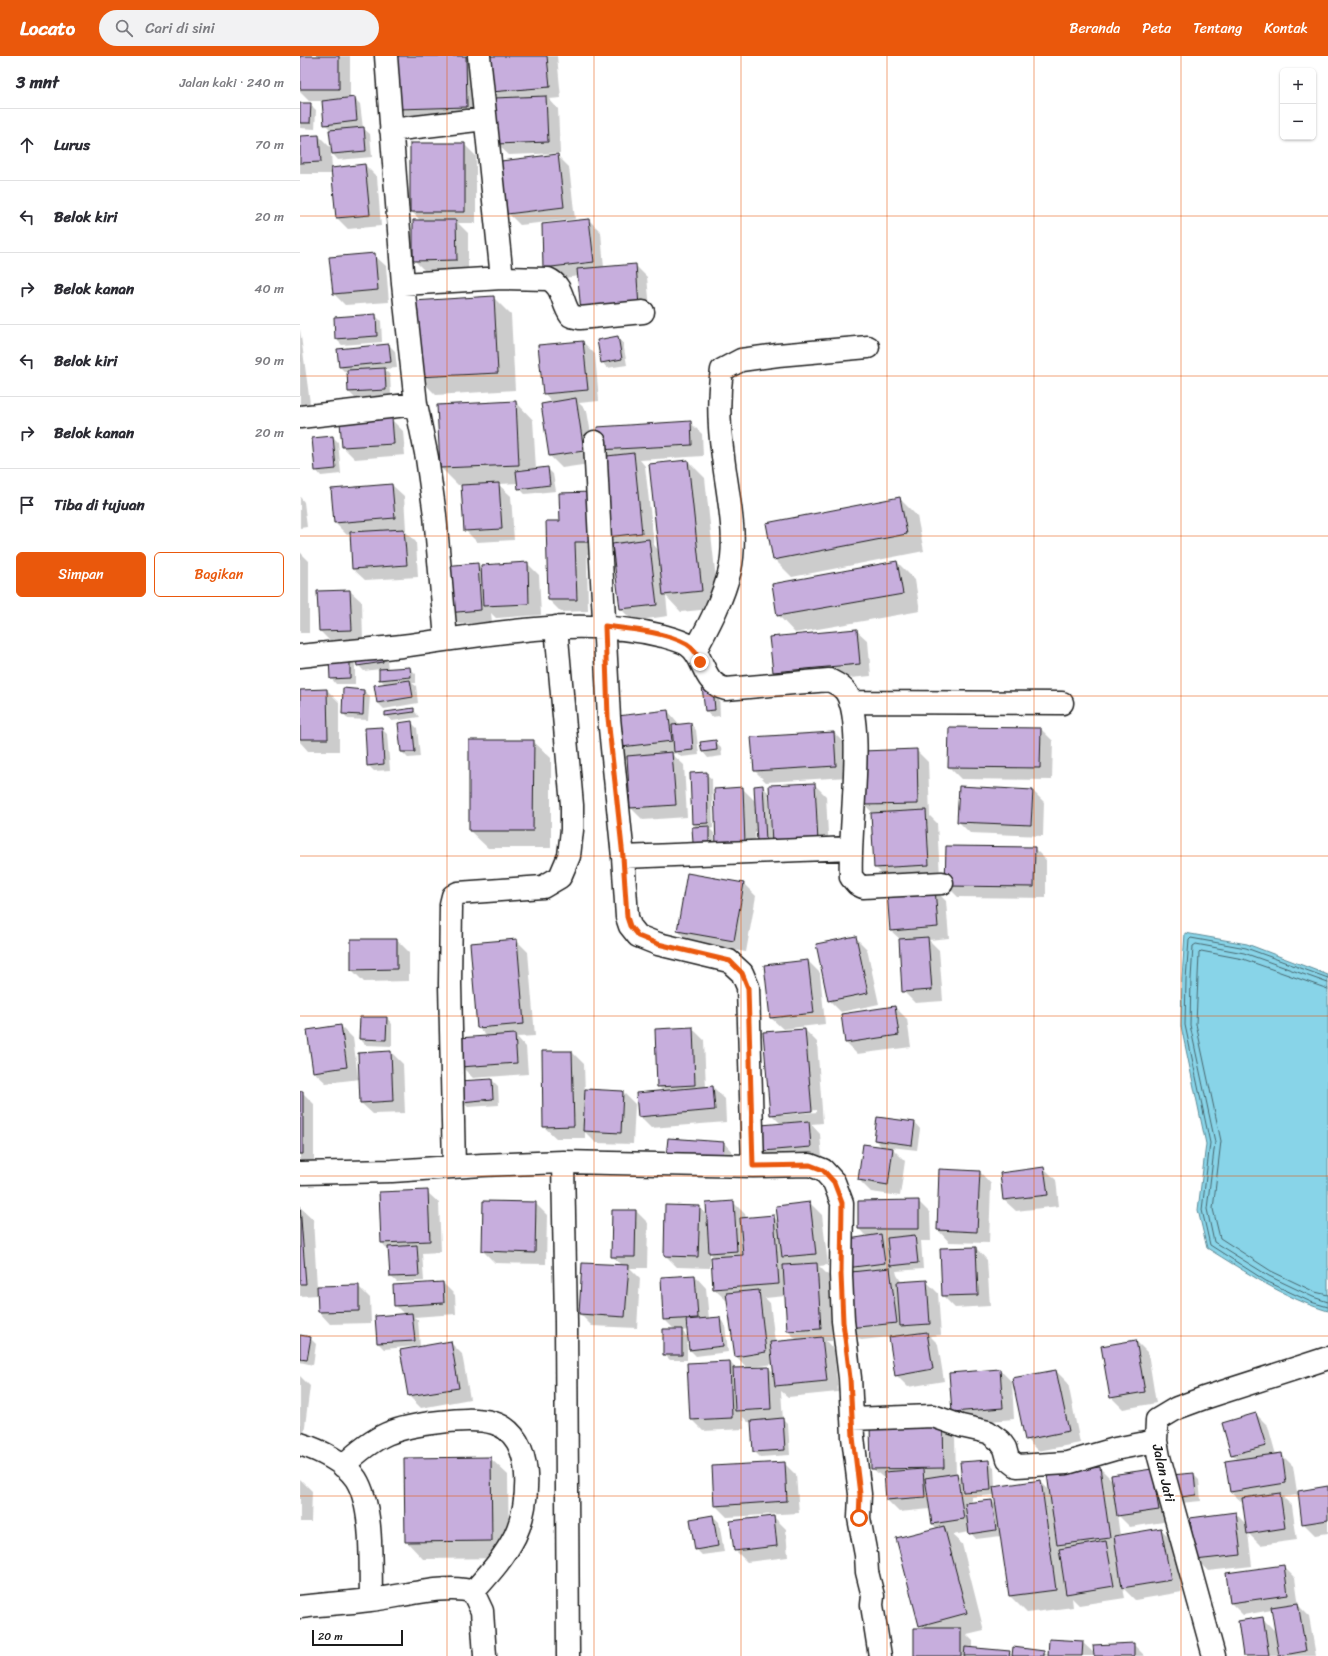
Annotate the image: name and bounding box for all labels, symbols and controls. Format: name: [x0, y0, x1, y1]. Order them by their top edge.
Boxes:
search box: [99, 10, 379, 46]
text: Locato: [20, 12, 75, 45]
text: Cari di sini: [145, 15, 215, 41]
text: Beranda: [1070, 16, 1120, 41]
text: Peta: [1142, 16, 1171, 41]
text: Tentang: [1193, 16, 1242, 41]
text: Kontak: [1264, 16, 1308, 41]
icon: search: [113, 17, 135, 39]
text: 3 mnt: [16, 67, 59, 97]
map controls: [1280, 68, 1316, 140]
button: +: [1280, 68, 1316, 104]
text: Jalan kaki · 240 m: [179, 71, 284, 94]
button: −: [1280, 104, 1316, 140]
text: Lurus: [54, 132, 90, 158]
text: 70 m: [255, 133, 284, 156]
icon: ahead: [16, 134, 38, 156]
text: Belok kiri: [54, 204, 117, 230]
text: 20 m: [255, 205, 284, 228]
icon: left: [16, 206, 38, 228]
text: Belok kanan: [54, 276, 134, 302]
text: 40 m: [254, 277, 284, 300]
icon: right: [16, 278, 38, 300]
text: Belok kiri: [54, 348, 117, 374]
text: 90 m: [254, 349, 284, 372]
icon: left: [16, 350, 38, 372]
text: Belok kanan: [54, 420, 134, 446]
text: 20 m: [255, 421, 284, 444]
icon: right: [16, 422, 38, 444]
text: Tiba di tujuan: [54, 492, 145, 518]
icon: arrive: [16, 494, 38, 516]
button: Simpan: [16, 552, 146, 597]
button: Bagikan: [154, 552, 284, 597]
route end: [691, 653, 709, 671]
street label: Jalan Jati: [1144, 1441, 1183, 1506]
route start: [850, 1509, 868, 1527]
text: 20 m: [318, 1627, 343, 1646]
scale bar: [312, 1628, 403, 1647]

